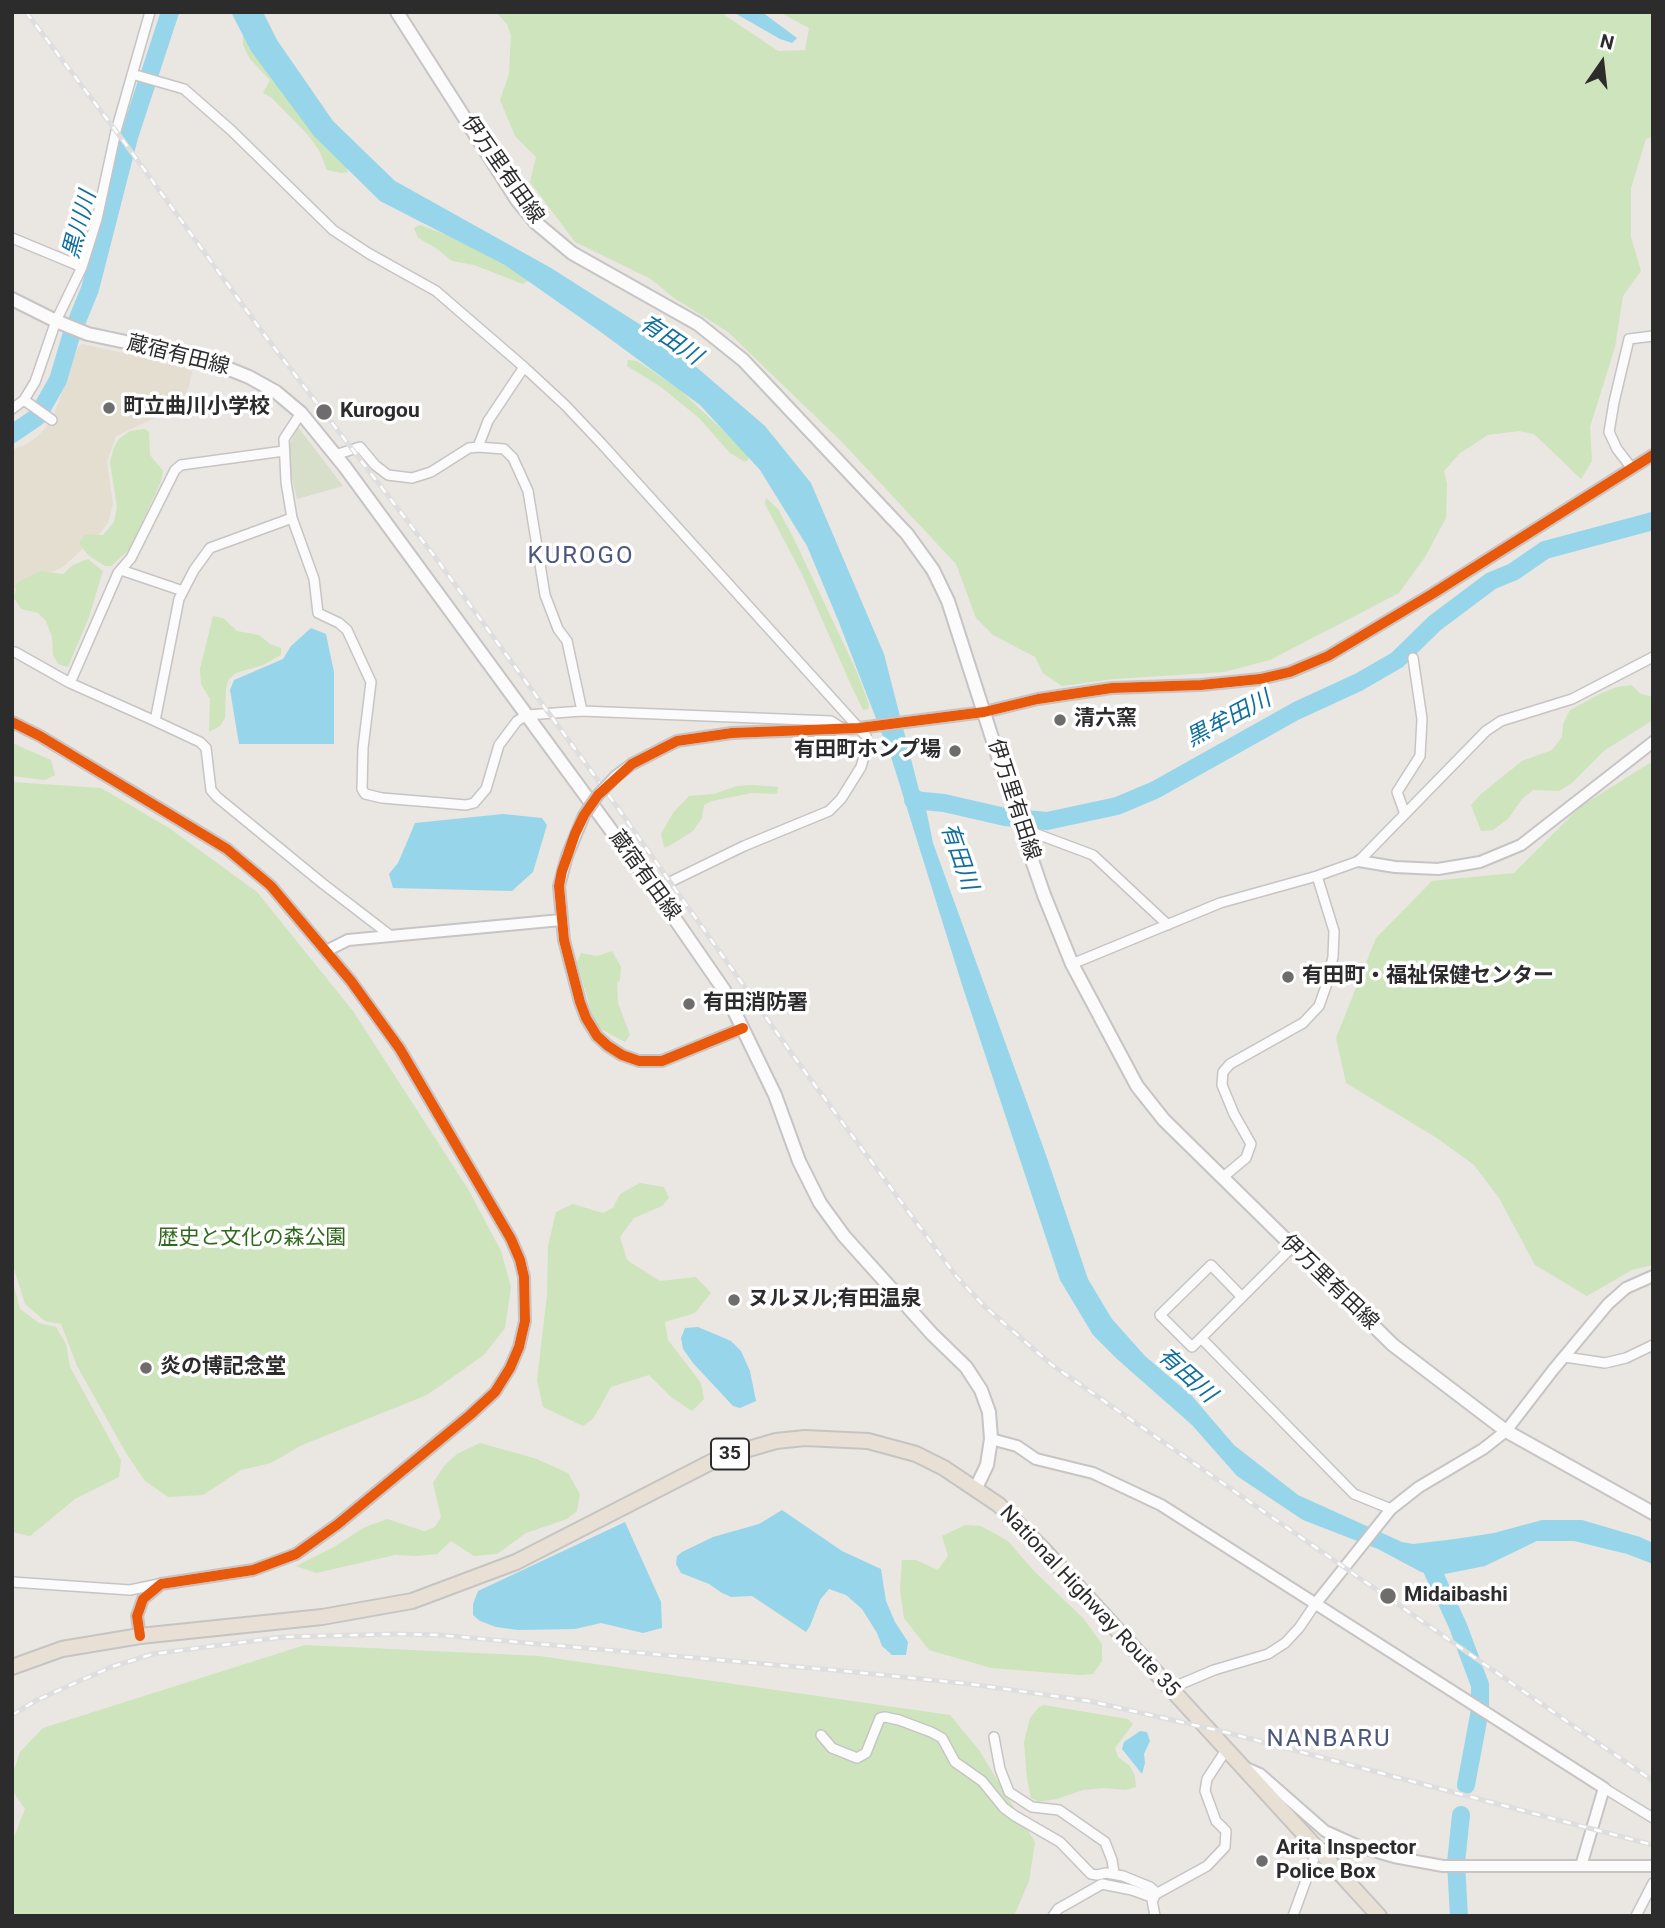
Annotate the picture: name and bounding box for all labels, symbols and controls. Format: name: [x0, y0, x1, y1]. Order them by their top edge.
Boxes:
north arrow: [1567, 28, 1637, 98]
text: N: [1598, 29, 1616, 55]
street label: 伊万里有田線: [456, 111, 548, 229]
water label: 黒川川: [59, 188, 103, 262]
water label: 有田川: [634, 310, 706, 372]
street label: 蔵宿有田線: [124, 331, 232, 381]
place label: 町立曲川小学校: [123, 395, 270, 421]
place label: Kurogou: [340, 399, 420, 425]
marker: 町立曲川小学校: [101, 400, 117, 416]
marker: Kurogou: [314, 402, 334, 422]
district label: KUROGO: [528, 543, 634, 571]
water label: 黒牟田川: [1182, 686, 1276, 754]
place label: 清六窯: [1074, 707, 1137, 733]
marker: 清六窯: [1052, 712, 1068, 728]
street label: 伊万里有田線: [982, 736, 1044, 864]
place label: 有田町ホンプ場: [794, 738, 941, 764]
marker: 有田町ホンプ場: [947, 743, 963, 759]
water label: 有田川: [934, 820, 982, 894]
street label: 蔵宿有田線: [603, 826, 685, 926]
place label: 有田町・福祉保健センター: [1302, 964, 1554, 990]
marker: 有田町・福祉保健センター: [1280, 969, 1296, 985]
place label: 有田消防署: [703, 991, 808, 1017]
marker: 有田消防署: [681, 996, 697, 1012]
park label: 歴史と文化の森公園: [158, 1226, 346, 1252]
street label: 伊万里有田線: [1275, 1230, 1383, 1336]
place label: ヌルヌル;有田温泉: [748, 1287, 922, 1313]
marker: ヌルヌル;有田温泉: [726, 1292, 742, 1308]
water label: 有田川: [1151, 1343, 1221, 1409]
place label: 炎の博記念堂: [160, 1355, 286, 1381]
marker: 炎の博記念堂: [138, 1360, 154, 1376]
road number: 35: [711, 1438, 749, 1470]
street label: National Highway Route 35: [994, 1501, 1184, 1703]
place label: Midaibashi: [1404, 1583, 1508, 1609]
marker: Midaibashi: [1378, 1586, 1398, 1606]
district label: NANBARU: [1267, 1726, 1391, 1754]
place label: Arita Inspector Police Box: [1276, 1836, 1416, 1886]
marker: Arita Inspector Police Box: [1254, 1853, 1270, 1869]

